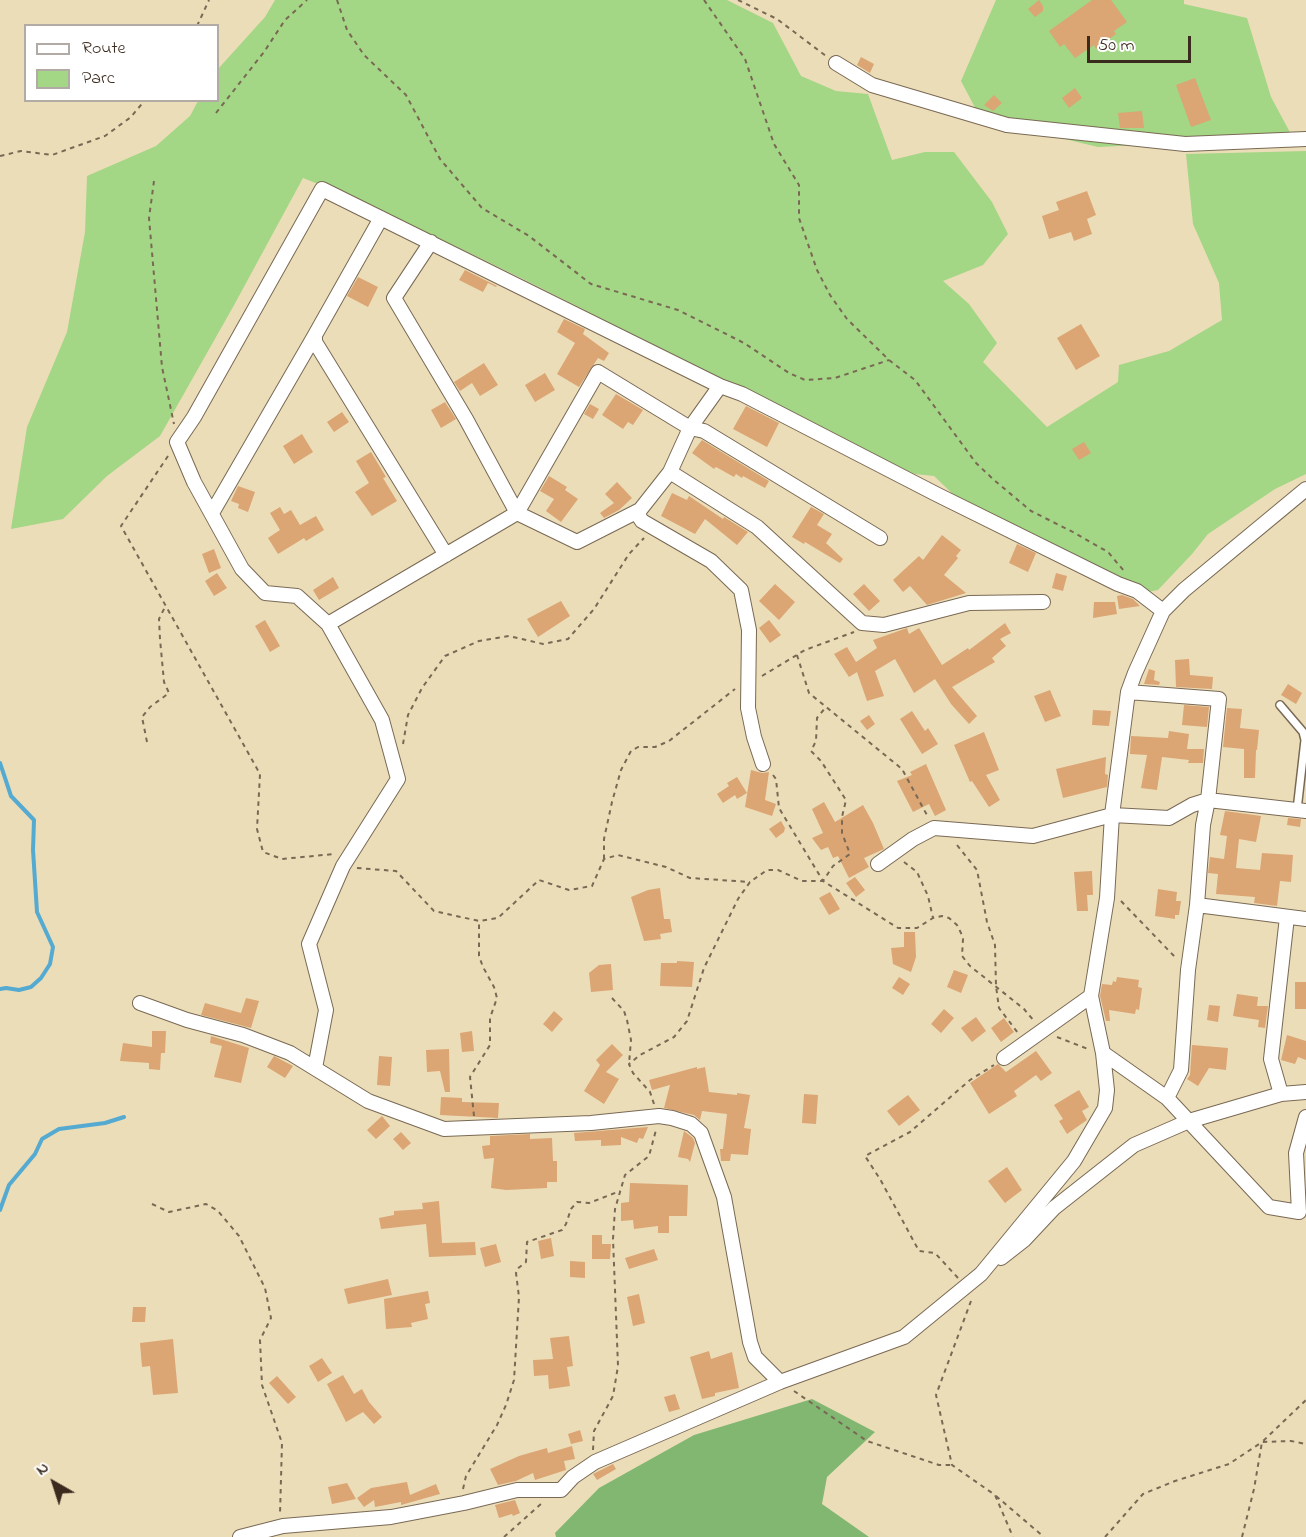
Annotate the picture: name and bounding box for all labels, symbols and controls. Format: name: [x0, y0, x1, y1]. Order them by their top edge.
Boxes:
legend: [24, 24, 219, 102]
scale bar: [1090, 24, 1194, 62]
text: 50 m: [1098, 33, 1135, 59]
text: Route: [82, 36, 126, 62]
text: Parc: [82, 66, 115, 92]
north arrow: [24, 1453, 84, 1513]
text: N: [31, 1456, 54, 1482]

